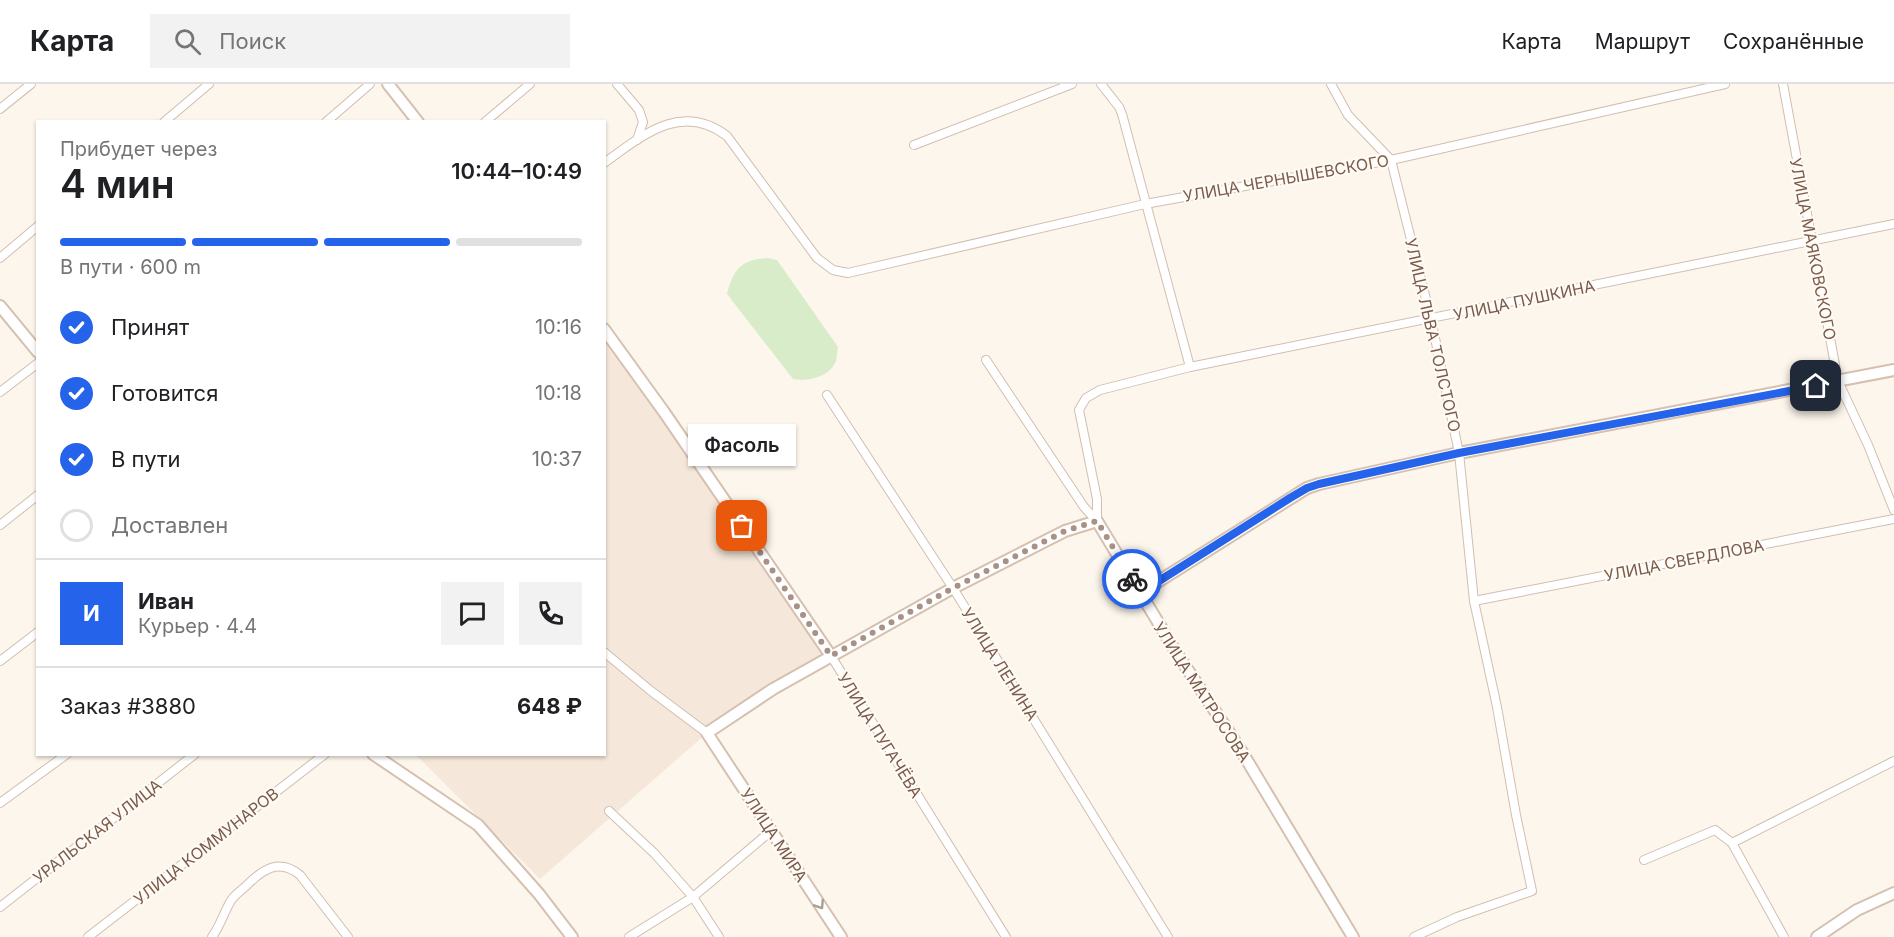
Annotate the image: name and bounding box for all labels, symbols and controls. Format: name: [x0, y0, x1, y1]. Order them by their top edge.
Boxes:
search box: [150, 14, 570, 68]
text: Карта: [30, 24, 114, 58]
icon: search: [171, 25, 204, 58]
text: Поиск: [219, 28, 286, 54]
text: Карта: [1501, 29, 1562, 54]
text: Маршрут: [1595, 29, 1690, 54]
text: Сохранённые: [1723, 29, 1864, 54]
text: Прибудет через: [60, 137, 217, 161]
street label: УЛИЦА ЧЕРНЫШЕВСКОГО: [1181, 150, 1391, 206]
street label: УЛИЦА МАЯКОВСКОГО: [1786, 156, 1840, 342]
text: 10:44–10:49: [451, 158, 582, 184]
text: 4 мин: [60, 160, 175, 207]
street label: УЛИЦА ЛЬВА ТОЛСТОГО: [1401, 236, 1465, 434]
text: В пути · 600 m: [60, 255, 201, 279]
street label: УЛИЦА ПУШКИНА: [1451, 275, 1597, 325]
icon: check: [60, 311, 93, 344]
text: Принят: [111, 314, 189, 340]
text: 10:16: [535, 315, 582, 339]
pin: [1790, 360, 1841, 411]
icon: home: [1799, 369, 1832, 402]
icon: check: [60, 377, 93, 410]
text: Готовится: [111, 380, 218, 406]
text: 10:18: [535, 381, 582, 405]
callout: Фасоль: [688, 424, 796, 466]
text: Фасоль: [704, 433, 780, 457]
icon: check: [60, 443, 93, 476]
text: В пути: [111, 446, 180, 472]
text: 10:37: [532, 447, 582, 471]
pin: [716, 500, 767, 551]
icon: bag: [725, 509, 758, 542]
text: Доставлен: [111, 512, 228, 538]
street label: УЛИЦА СВЕРДЛОВА: [1602, 535, 1766, 585]
courier: [1102, 549, 1162, 609]
icon: bike: [1116, 563, 1149, 596]
button: chat: [441, 582, 504, 645]
button: phone: [519, 582, 582, 645]
text: Иван: [138, 588, 194, 614]
text: И: [83, 600, 100, 626]
street label: УЛИЦА ЛЕНИНА: [957, 604, 1043, 724]
text: Курьер · 4.4: [138, 614, 257, 638]
street label: УЛИЦА МАТРОСОВА: [1149, 618, 1255, 766]
street label: УЛИЦА ПУГАЧЁВА: [833, 668, 927, 802]
text: Заказ #3880: [60, 693, 196, 719]
text: 648 ₽: [517, 693, 582, 719]
street label: УРАЛЬСКАЯ УЛИЦА: [29, 775, 165, 887]
street label: УЛИЦА КОММУНАРОВ: [130, 783, 282, 909]
street label: УЛИЦА МИРА: [736, 784, 812, 886]
one-way arrow: [813, 898, 824, 909]

